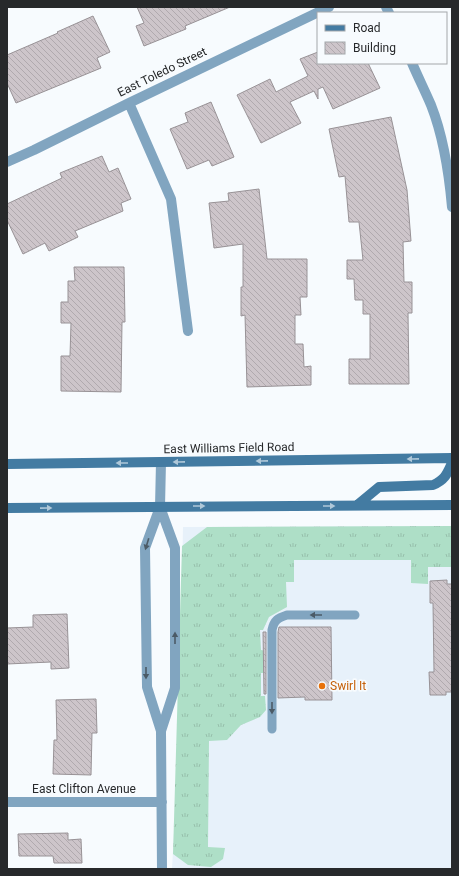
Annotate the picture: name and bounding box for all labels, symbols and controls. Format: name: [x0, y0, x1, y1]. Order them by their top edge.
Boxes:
legend: [317, 12, 447, 64]
text: Road: [353, 21, 381, 35]
text: Building: [353, 41, 396, 55]
street label: East Toledo Street: [115, 44, 209, 100]
street label: East Williams Field Road: [163, 440, 295, 456]
one-way arrow: [406, 456, 419, 462]
one-way arrow: [255, 458, 268, 464]
one-way arrow: [172, 459, 185, 465]
one-way arrow: [115, 460, 128, 466]
one-way arrow: [193, 503, 205, 510]
one-way arrow: [323, 503, 336, 509]
one-way arrow: [40, 505, 53, 511]
one-way arrow: [144, 538, 150, 550]
one-way arrow: [309, 612, 322, 618]
one-way arrow: [172, 631, 178, 644]
one-way arrow: [143, 667, 150, 679]
place label: Swirl It: [330, 679, 366, 693]
marker: Swirl It: [317, 681, 327, 691]
one-way arrow: [269, 702, 275, 715]
street label: East Clifton Avenue: [32, 782, 136, 796]

